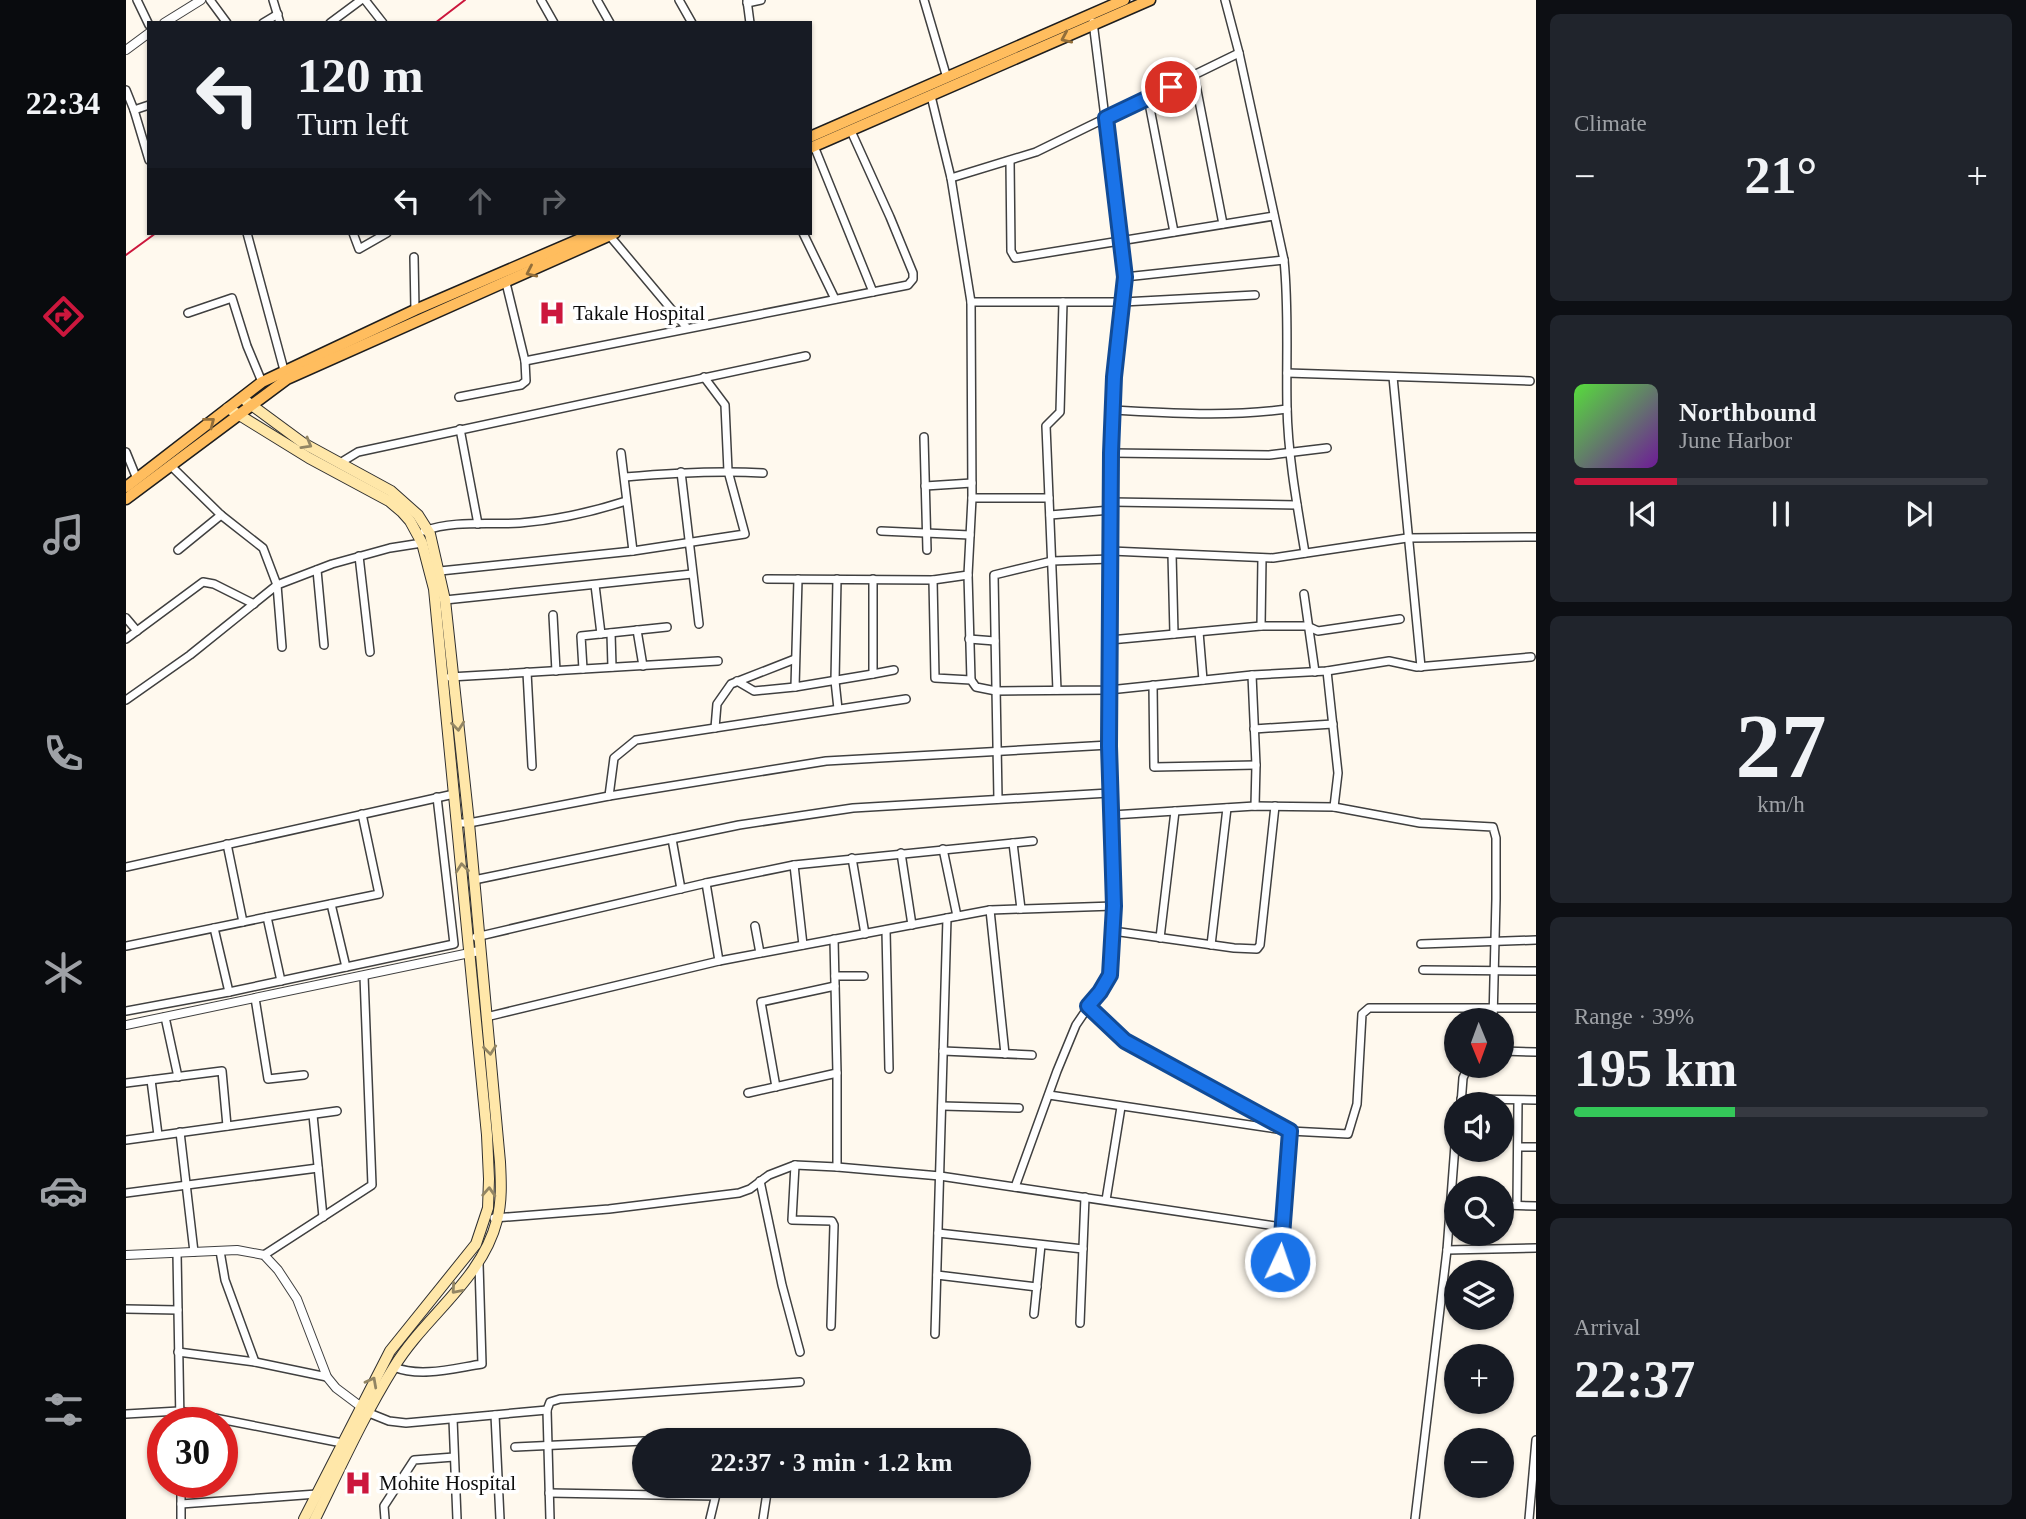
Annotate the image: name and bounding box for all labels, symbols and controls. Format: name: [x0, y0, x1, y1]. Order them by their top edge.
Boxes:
one-way arrow: [1060, 30, 1073, 44]
text: 120 m: [297, 48, 424, 103]
icon: left: [182, 49, 273, 140]
pin: [1141, 57, 1201, 117]
icon: arrive: [1152, 68, 1190, 106]
text: 22:34: [26, 85, 100, 121]
text: Turn left: [297, 106, 409, 142]
text: Climate: [1574, 111, 1647, 136]
text: 21°: [1745, 147, 1817, 204]
text: −: [1574, 155, 1595, 197]
text: +: [1967, 155, 1988, 197]
icon: left: [388, 182, 426, 220]
icon: ahead: [461, 182, 499, 220]
icon: right: [534, 182, 572, 220]
one-way arrow: [526, 263, 538, 277]
icon: directions: [39, 292, 88, 341]
hospital icon: Takale Hospital: [537, 298, 567, 328]
place label: Takale Hospital: [573, 301, 705, 325]
text: Northbound: [1679, 398, 1816, 427]
one-way arrow: [202, 417, 215, 430]
text: June Harbor: [1679, 428, 1792, 453]
one-way arrow: [299, 436, 312, 449]
icon: previous: [1624, 495, 1662, 533]
icon: pause: [1762, 495, 1800, 533]
icon: next: [1900, 495, 1938, 533]
icon: music: [39, 510, 88, 559]
text: 27: [1736, 696, 1827, 797]
one-way arrow: [451, 720, 466, 732]
icon: phone: [39, 729, 88, 778]
text: km/h: [1757, 792, 1805, 817]
one-way arrow: [455, 862, 470, 873]
icon: climate: [39, 948, 88, 997]
text: Range · 39%: [1574, 1004, 1694, 1029]
north arrow: [1444, 1008, 1514, 1078]
map controls: [1444, 1008, 1514, 1498]
text: 195 km: [1574, 1040, 1737, 1097]
one-way arrow: [482, 1044, 497, 1056]
button: sound: [1444, 1092, 1514, 1162]
icon: car: [39, 1166, 88, 1215]
button: search: [1444, 1176, 1514, 1246]
one-way arrow: [481, 1186, 496, 1197]
position arrow: [1243, 1225, 1317, 1299]
button: layers: [1444, 1260, 1514, 1330]
one-way arrow: [452, 1281, 465, 1294]
text: Arrival: [1574, 1315, 1640, 1340]
button: +: [1444, 1344, 1514, 1414]
text: 22:37: [1574, 1351, 1695, 1408]
one-way arrow: [364, 1377, 378, 1390]
icon: filters: [39, 1385, 88, 1434]
speed limit sign: 30: [147, 1407, 238, 1498]
button: −: [1444, 1428, 1514, 1498]
text: 22:37 · 3 min · 1.2 km: [711, 1448, 952, 1477]
hospital icon: Mohite Hospital: [343, 1468, 373, 1498]
place label: Mohite Hospital: [379, 1471, 516, 1495]

